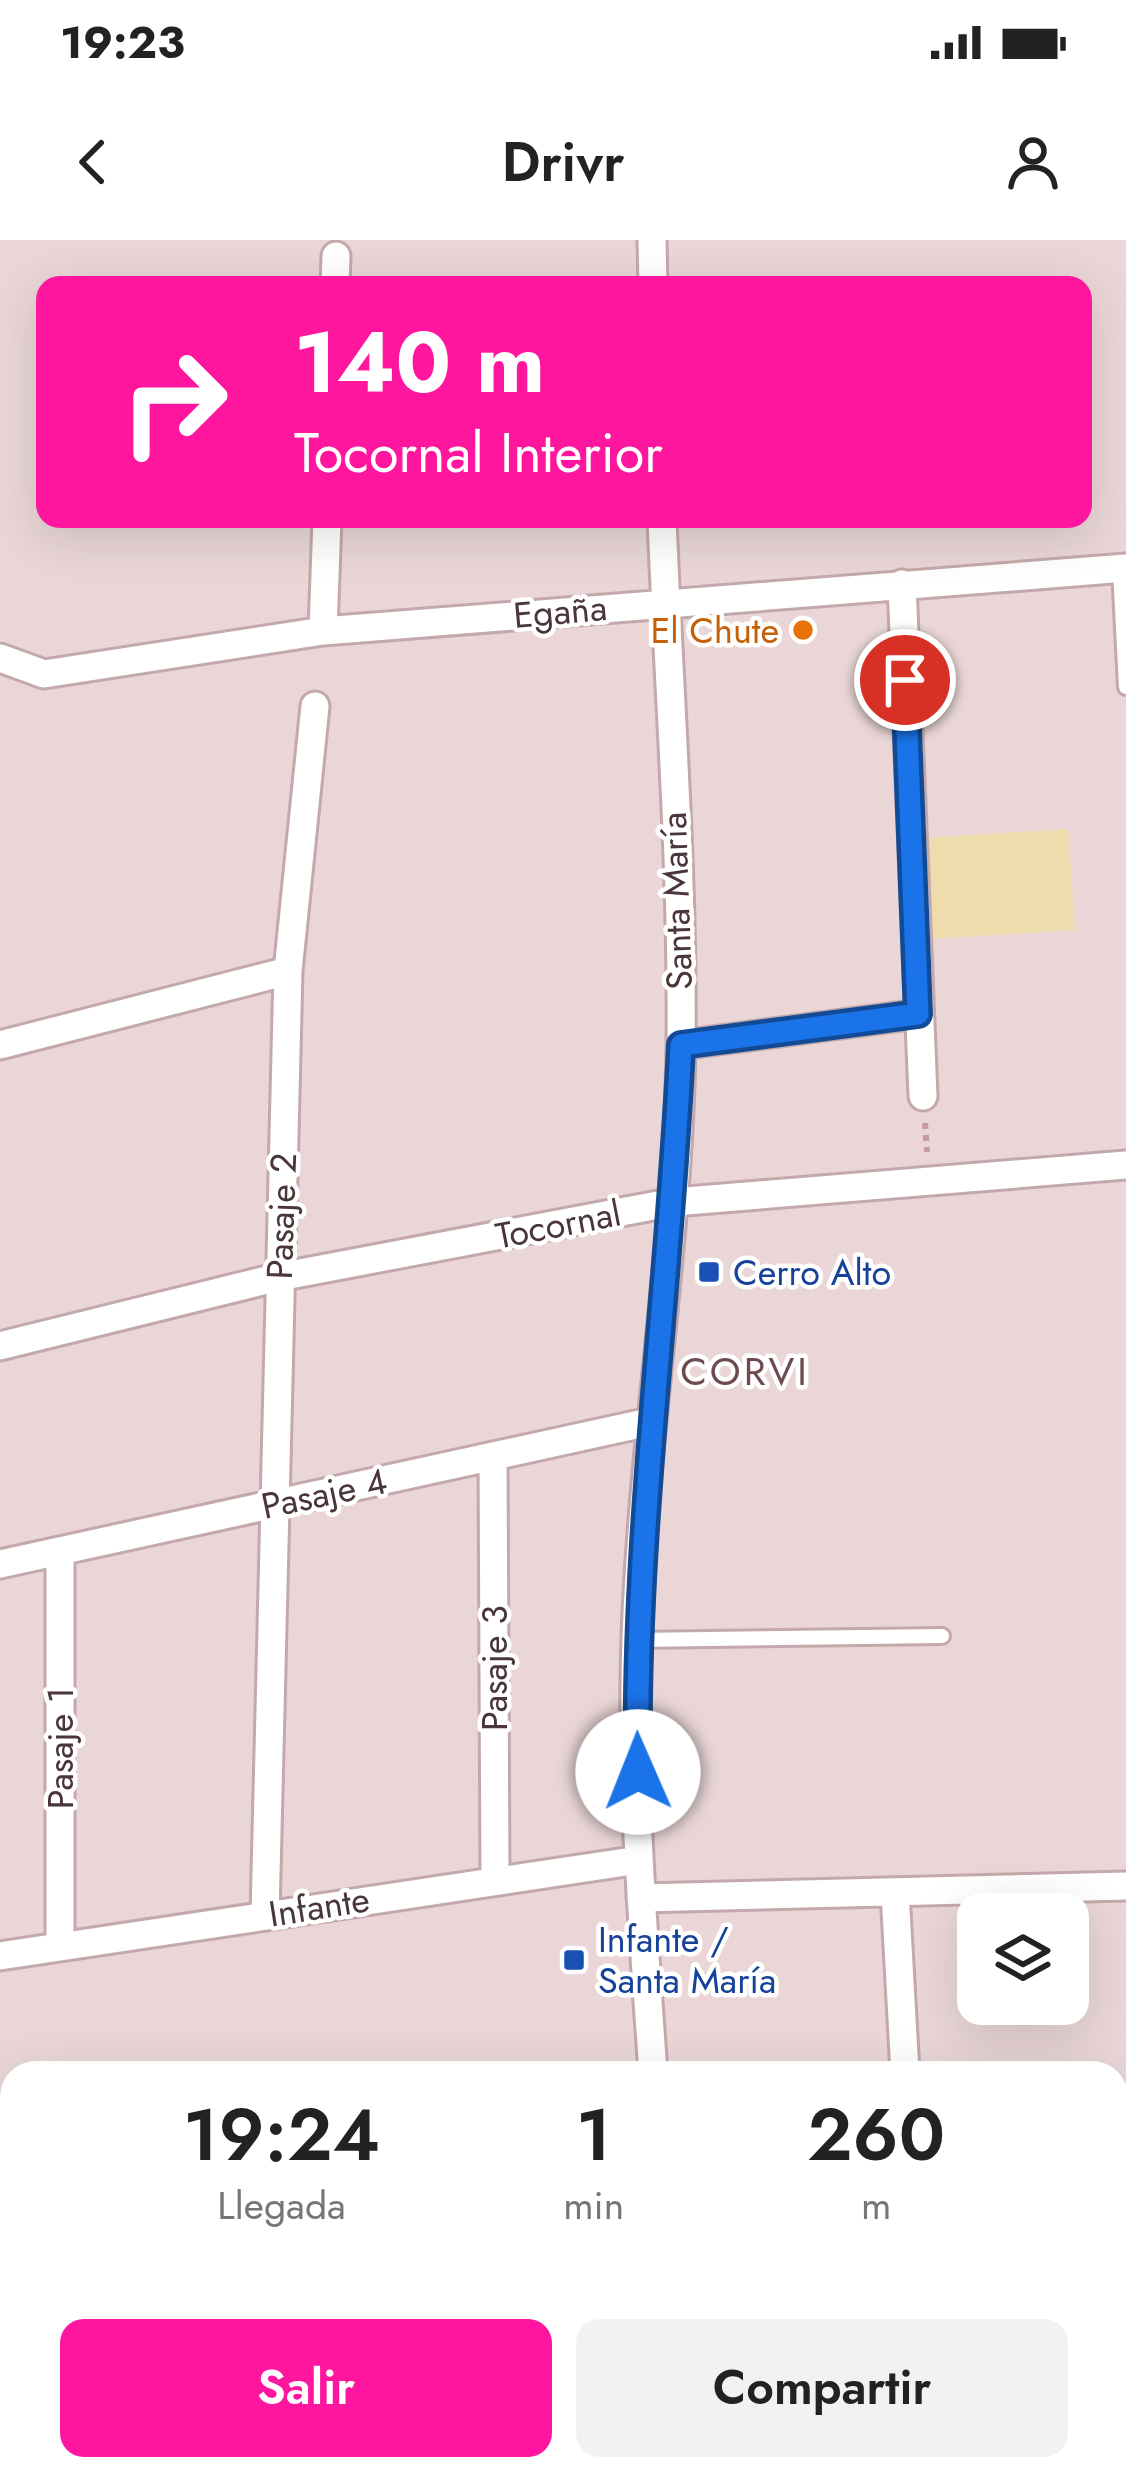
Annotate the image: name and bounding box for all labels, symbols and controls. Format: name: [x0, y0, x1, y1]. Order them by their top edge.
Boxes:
text: 19:23: [60, 10, 185, 75]
text: Drivr: [502, 123, 624, 201]
icon: back: [60, 129, 126, 195]
icon: person: [1000, 129, 1066, 195]
text: 140 m: [294, 302, 545, 424]
icon: right: [96, 324, 252, 480]
text: Tocornal Interior: [294, 414, 663, 492]
street label: Egaña: [511, 581, 609, 641]
place label: El Chute: [650, 604, 779, 656]
marker: El Chute: [790, 617, 816, 643]
pin: [854, 629, 956, 731]
icon: arrive: [872, 647, 938, 713]
street label: Santa María: [647, 811, 705, 991]
street label: Pasaje 2: [253, 1152, 309, 1280]
street label: Tocornal: [491, 1186, 625, 1262]
place label: Cerro Alto: [733, 1246, 891, 1298]
marker: Cerro Alto: [696, 1259, 722, 1285]
district label: CORVI: [680, 1343, 810, 1400]
street label: Pasaje 4: [256, 1454, 392, 1532]
street label: Pasaje 3: [468, 1605, 520, 1731]
street label: Pasaje 1: [34, 1687, 86, 1809]
position arrow: [575, 1709, 701, 1835]
street label: Infante: [265, 1872, 373, 1940]
map controls: [957, 1893, 1089, 2025]
button: layers: [957, 1893, 1089, 2025]
place label: Infante / Santa María: [598, 1913, 776, 2006]
marker: Infante / Santa María: [561, 1947, 587, 1973]
text: 19:24: [183, 2083, 380, 2187]
text: 1: [576, 2083, 611, 2187]
text: 260: [807, 2083, 945, 2187]
text: Llegada: [217, 2177, 346, 2234]
text: min: [563, 2177, 624, 2234]
text: m: [861, 2177, 891, 2234]
button: Salir: [60, 2319, 552, 2457]
button: Compartir: [576, 2319, 1068, 2457]

